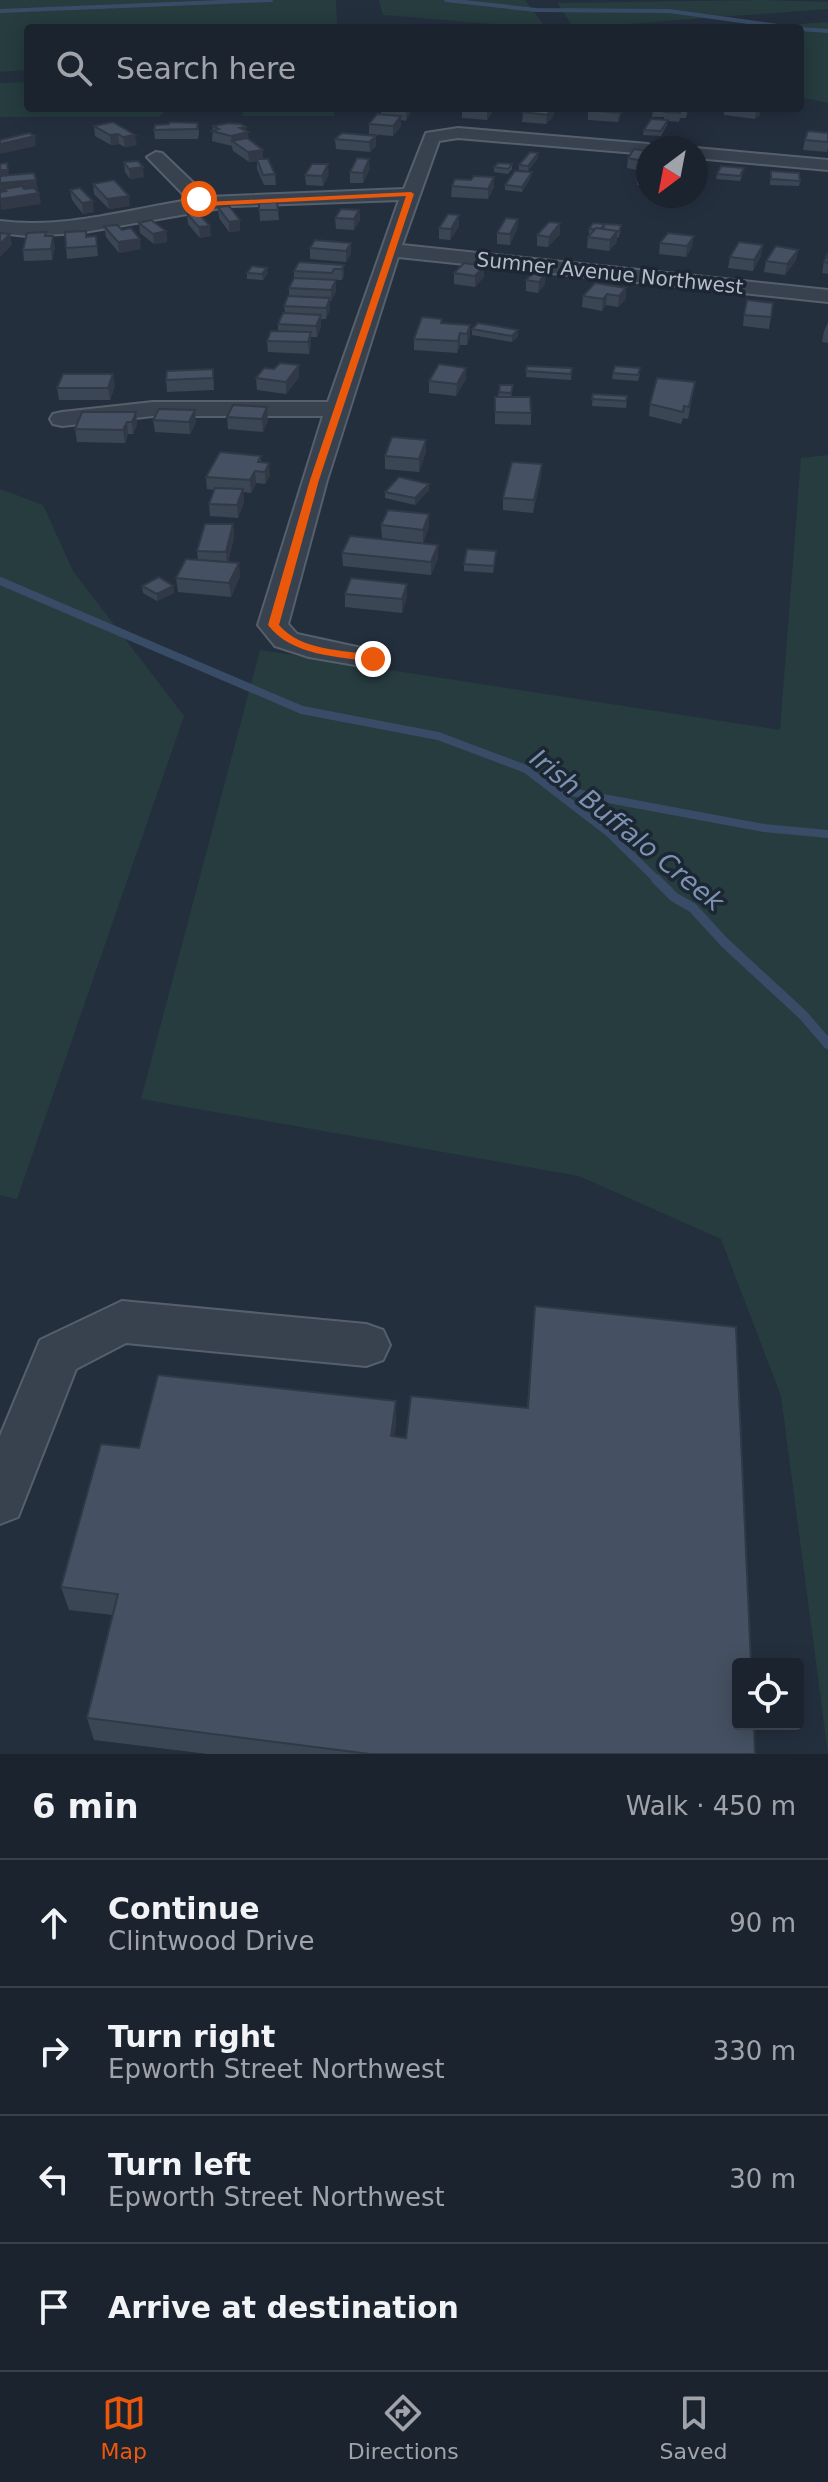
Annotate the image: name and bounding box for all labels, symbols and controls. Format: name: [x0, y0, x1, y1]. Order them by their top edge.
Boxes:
search box: [24, 24, 804, 112]
icon: search: [52, 46, 96, 90]
text: Search here: [116, 51, 296, 86]
north arrow: [636, 136, 708, 208]
route start: [181, 181, 217, 217]
street label: Sumner Avenue Northwest: [476, 247, 745, 299]
route end: [355, 641, 391, 677]
water label: Irish Buffalo Creek: [524, 743, 730, 918]
map controls: [732, 1658, 804, 1730]
button: locate: [732, 1658, 804, 1730]
text: 6 min: [32, 1786, 139, 1826]
text: Walk · 450 m: [626, 1791, 796, 1821]
text: Continue: [108, 1891, 260, 1926]
icon: ahead: [32, 1901, 76, 1945]
text: 90 m: [729, 1908, 796, 1938]
text: Clintwood Drive: [108, 1926, 314, 1956]
text: Turn right: [108, 2019, 275, 2054]
icon: right: [32, 2029, 76, 2073]
text: 330 m: [713, 2036, 796, 2066]
text: Epworth Street Northwest: [108, 2054, 445, 2084]
text: Turn left: [108, 2147, 251, 2182]
icon: left: [32, 2157, 76, 2201]
text: 30 m: [729, 2164, 796, 2194]
text: Epworth Street Northwest: [108, 2182, 445, 2212]
icon: arrive: [32, 2285, 76, 2329]
text: Arrive at destination: [108, 2290, 459, 2325]
tab: Map: [100, 2391, 147, 2464]
tab: Directions: [348, 2391, 459, 2464]
tab: Saved: [660, 2391, 728, 2464]

